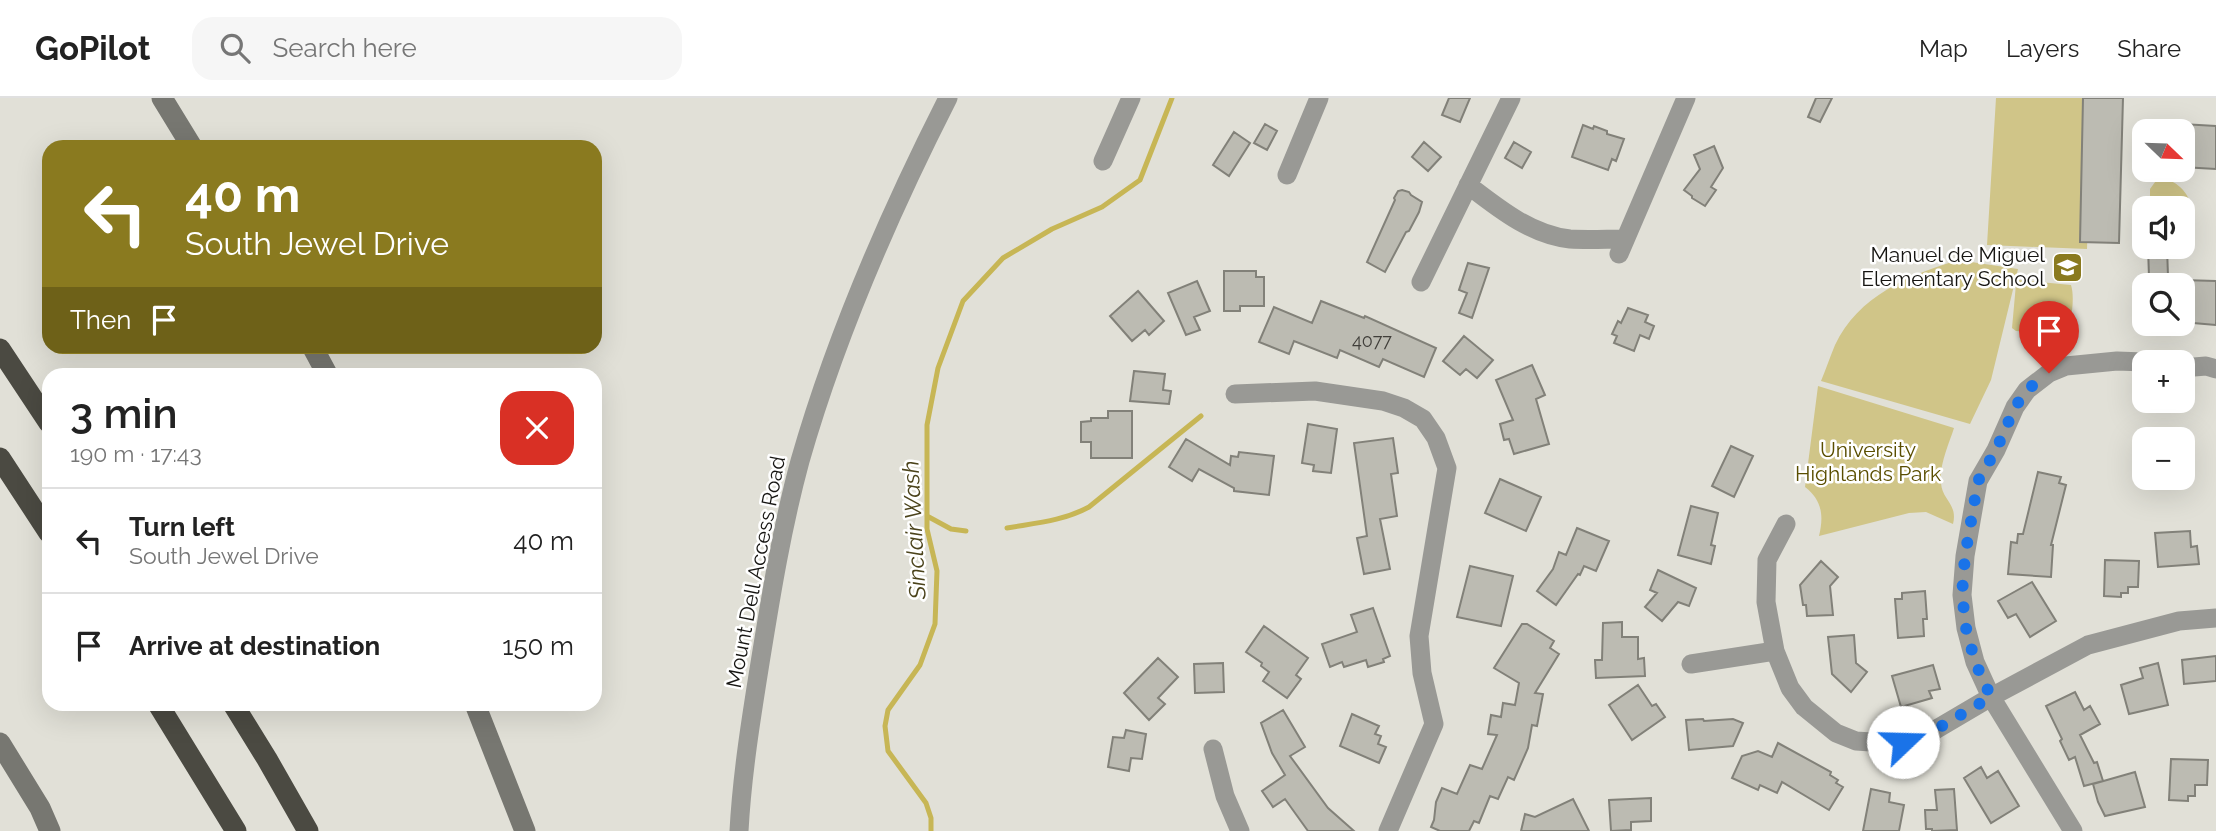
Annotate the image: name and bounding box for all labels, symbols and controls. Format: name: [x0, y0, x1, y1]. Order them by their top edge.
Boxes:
search box: [192, 17, 682, 80]
text: GoPilot: [35, 29, 150, 68]
icon: search: [216, 29, 254, 67]
text: Search here: [272, 33, 417, 63]
text: Map: [1919, 34, 1968, 63]
text: Layers: [2006, 34, 2079, 63]
text: Share: [2117, 34, 2181, 63]
north arrow: [2132, 119, 2194, 182]
map controls: [2132, 119, 2195, 490]
text: 40 m: [185, 166, 300, 223]
icon: left: [70, 168, 161, 259]
button: sound: [2132, 196, 2195, 259]
text: South Jewel Drive: [185, 225, 449, 262]
place label: Manuel de Miguel Elementary School: [1861, 242, 2045, 291]
school or university icon: Manuel de Miguel Elementary School: [2051, 250, 2085, 284]
button: search: [2132, 273, 2195, 336]
icon: arrive: [145, 301, 183, 339]
pin: [2019, 301, 2079, 373]
text: Then: [70, 305, 131, 335]
icon: arrive: [2030, 312, 2068, 350]
house number: 4077: [1352, 330, 1392, 351]
button: +: [2132, 350, 2195, 413]
text: 3 min: [70, 389, 178, 438]
button: close: [500, 391, 574, 465]
button: −: [2132, 427, 2195, 490]
park label: University Highlands Park: [1795, 437, 1941, 486]
text: 190 m · 17:43: [70, 440, 202, 467]
street label: Mount Dell Access Road: [721, 454, 790, 690]
water label: Sinclair Wash: [896, 460, 931, 601]
text: Turn left: [129, 512, 235, 542]
icon: left: [70, 522, 108, 560]
text: 40 m: [513, 526, 574, 556]
text: South Jewel Drive: [129, 542, 319, 569]
icon: arrive: [70, 627, 108, 665]
text: Arrive at destination: [129, 631, 380, 661]
text: 150 m: [502, 631, 574, 661]
position arrow: [1866, 705, 1940, 779]

